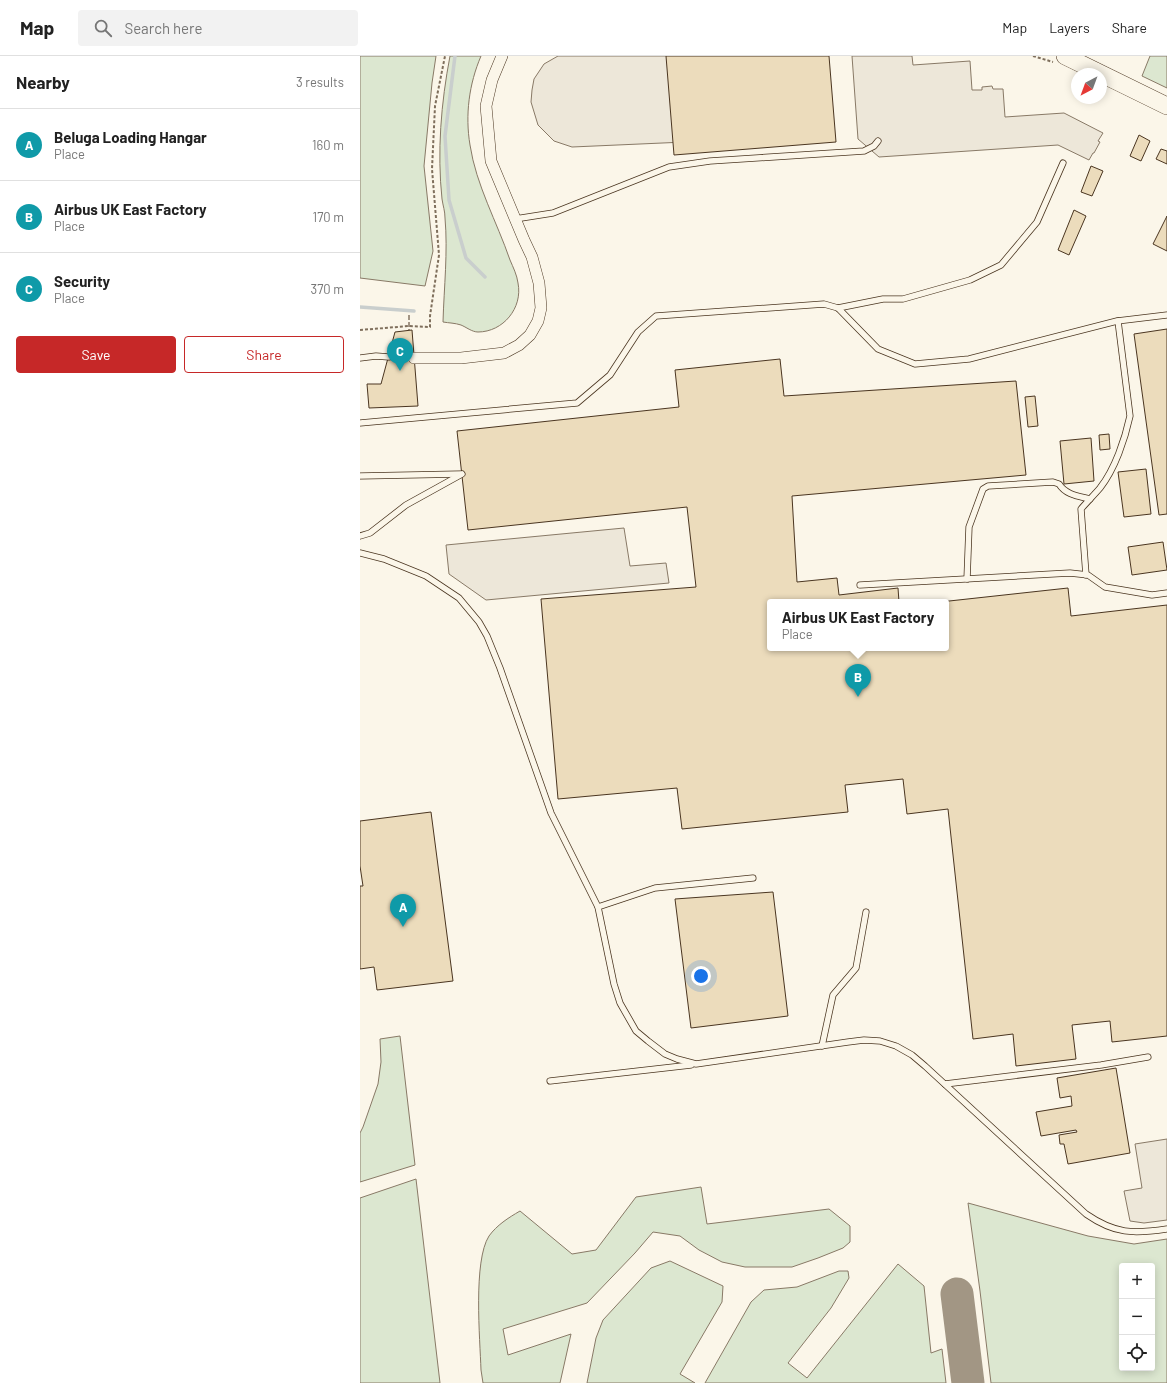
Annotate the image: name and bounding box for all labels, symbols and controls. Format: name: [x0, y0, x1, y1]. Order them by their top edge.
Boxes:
search box: [78, 10, 358, 46]
text: Map: [20, 16, 54, 39]
icon: search: [92, 17, 114, 39]
text: Search here: [124, 19, 202, 37]
text: Map: [1002, 19, 1027, 36]
text: Layers: [1049, 19, 1090, 36]
text: Share: [1112, 19, 1147, 36]
north arrow: [1071, 68, 1107, 104]
text: Nearby: [16, 72, 70, 92]
text: 3 results: [296, 74, 344, 90]
text: Beluga Loading Hangar: [54, 128, 207, 146]
text: A: [25, 137, 33, 153]
text: 160 m: [312, 137, 344, 153]
text: Place: [54, 146, 85, 162]
text: Airbus UK East Factory: [54, 200, 207, 218]
text: B: [25, 209, 33, 225]
text: 170 m: [313, 209, 344, 225]
text: Place: [54, 218, 85, 234]
text: Security: [54, 272, 110, 290]
text: C: [25, 281, 33, 297]
text: 370 m: [310, 281, 344, 297]
text: Place: [54, 290, 85, 306]
button: Save: [16, 336, 176, 373]
button: Share: [184, 336, 344, 373]
pin: C: [387, 338, 413, 371]
popup: [767, 599, 949, 651]
text: Airbus UK East Factory: [782, 608, 934, 626]
text: Place: [782, 626, 813, 642]
pin: B: [845, 664, 871, 697]
pin: A: [390, 894, 416, 927]
your location: [691, 966, 711, 986]
map controls: [1119, 1263, 1155, 1371]
button: +: [1119, 1263, 1155, 1299]
button: −: [1119, 1299, 1155, 1335]
button: locate: [1119, 1335, 1155, 1371]

